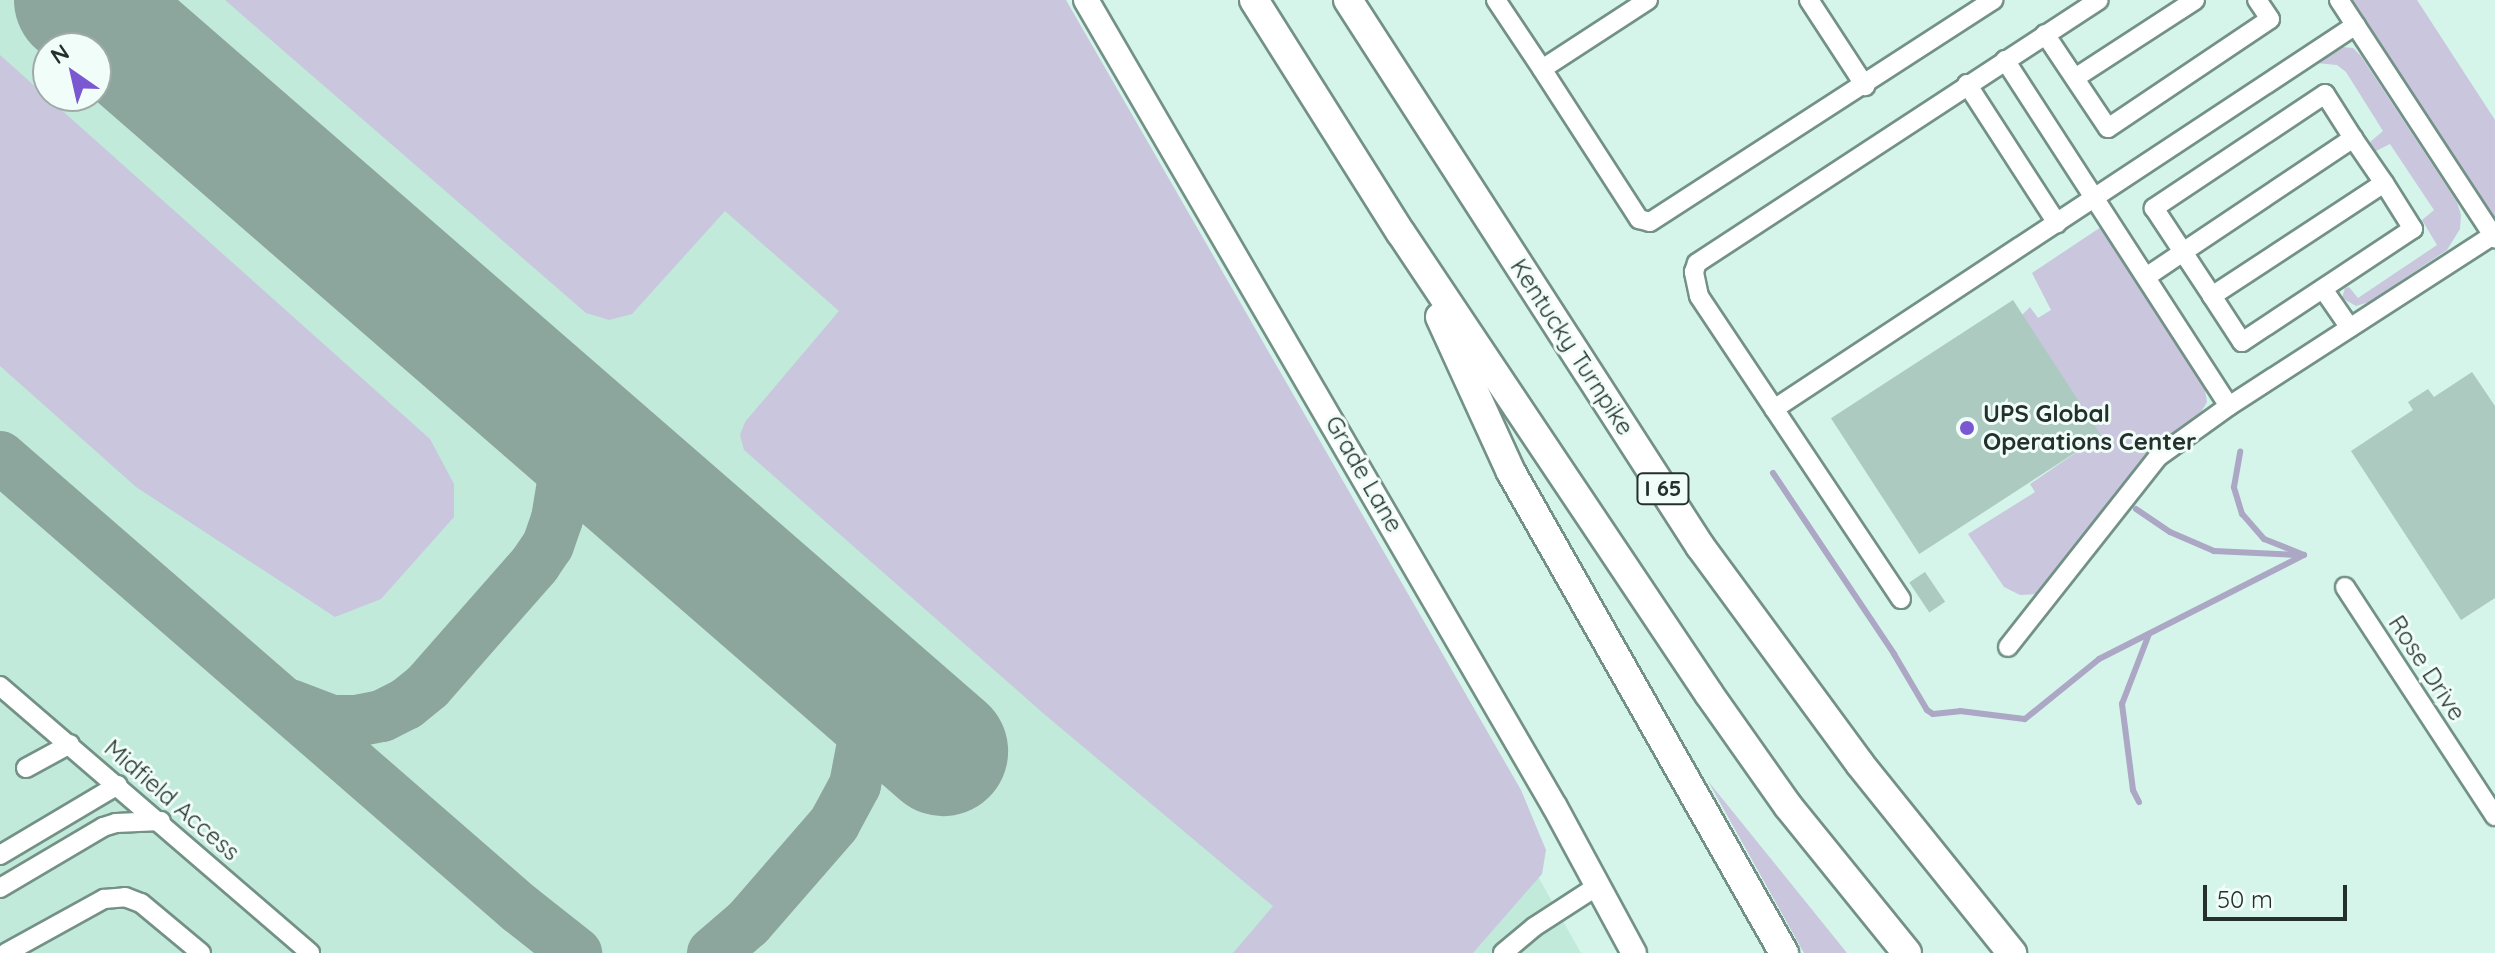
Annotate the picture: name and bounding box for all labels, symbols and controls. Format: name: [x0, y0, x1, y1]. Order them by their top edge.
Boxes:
north arrow: [32, 32, 112, 112]
text: N: [45, 38, 74, 70]
street label: Kentucky Turnpike: [1504, 253, 1640, 441]
place label: UPS Global Operations Center: [1983, 400, 2196, 456]
street label: Grade Lane: [1319, 411, 1409, 537]
marker: UPS Global Operations Center: [1958, 419, 1976, 437]
road number: I 65: [1635, 471, 1691, 507]
street label: Rose Drive: [2382, 610, 2472, 726]
street label: Midfield Access: [99, 733, 245, 867]
scale bar: [2207, 869, 2351, 919]
text: 50 m: [2217, 884, 2273, 914]

